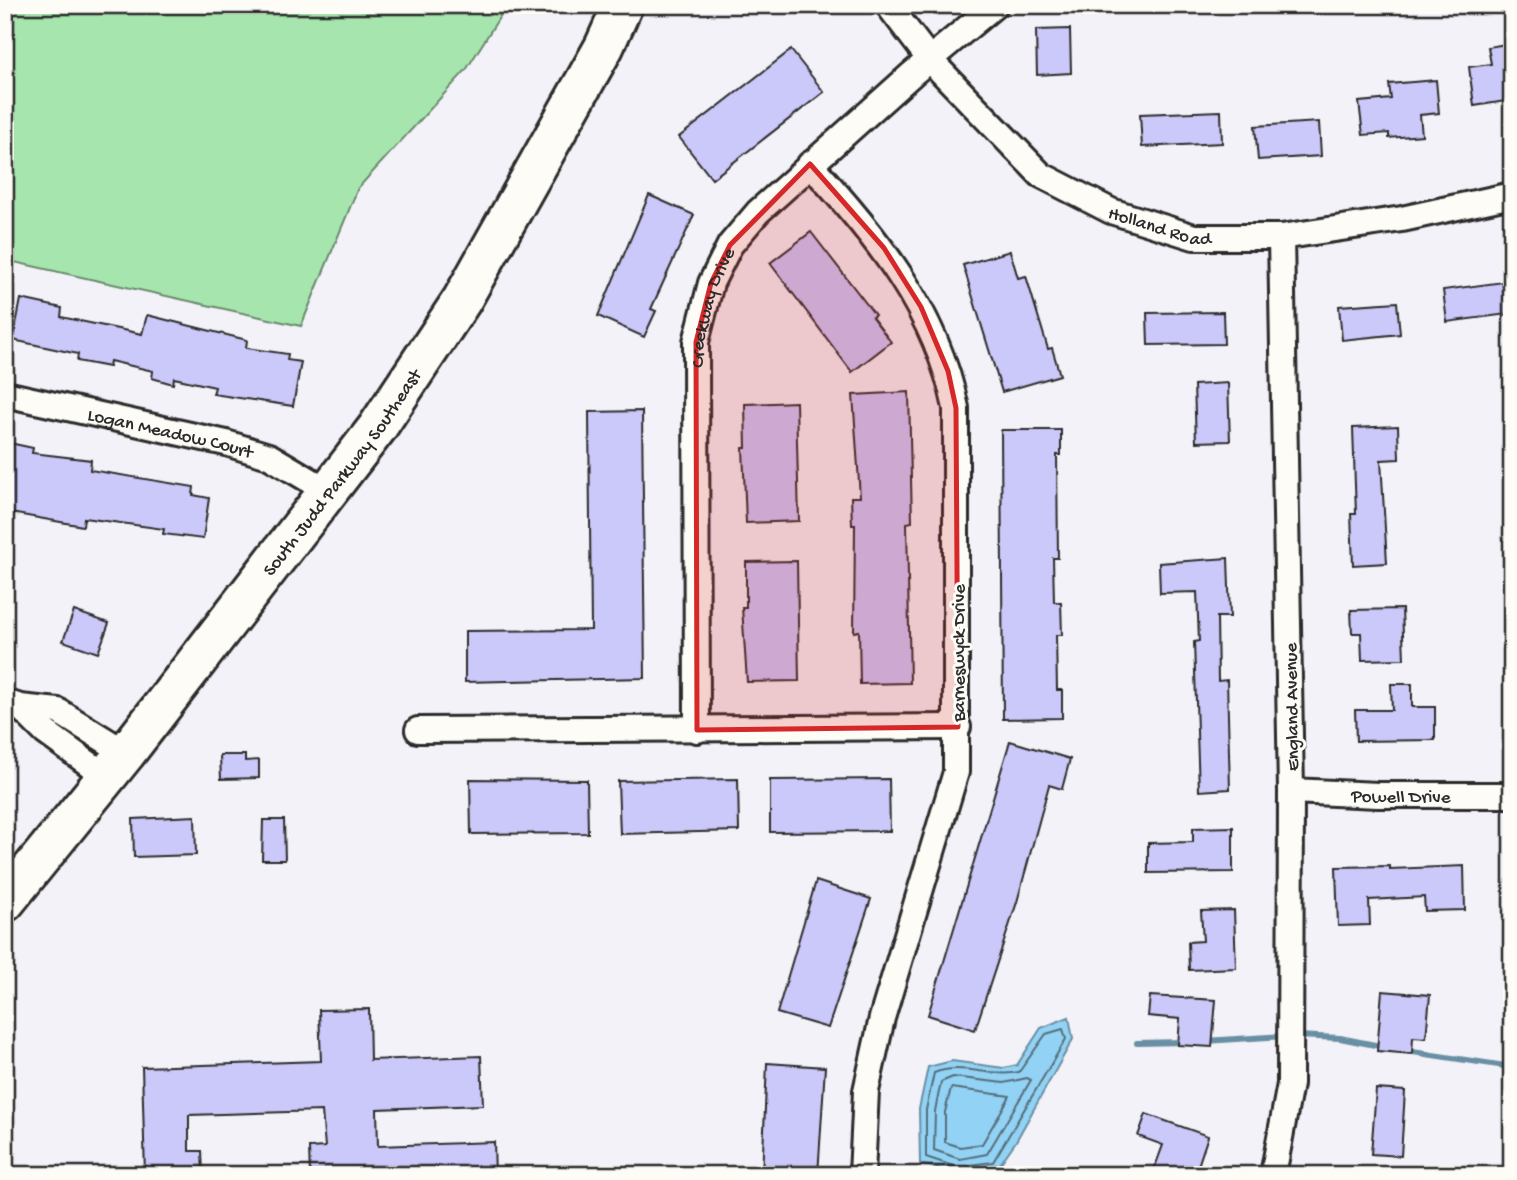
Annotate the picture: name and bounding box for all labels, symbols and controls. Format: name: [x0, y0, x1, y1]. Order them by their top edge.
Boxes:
street label: Holland Road: [1105, 203, 1213, 252]
street label: Creekway Drive: [688, 244, 742, 368]
street label: South Judd Parkway Southeast: [259, 364, 429, 582]
street label: Logan Meadow Court: [85, 405, 257, 466]
street label: Barneswyck Drive: [949, 584, 972, 723]
street label: England Avenue: [1281, 642, 1306, 771]
street label: Powell Drive: [1350, 786, 1451, 810]

